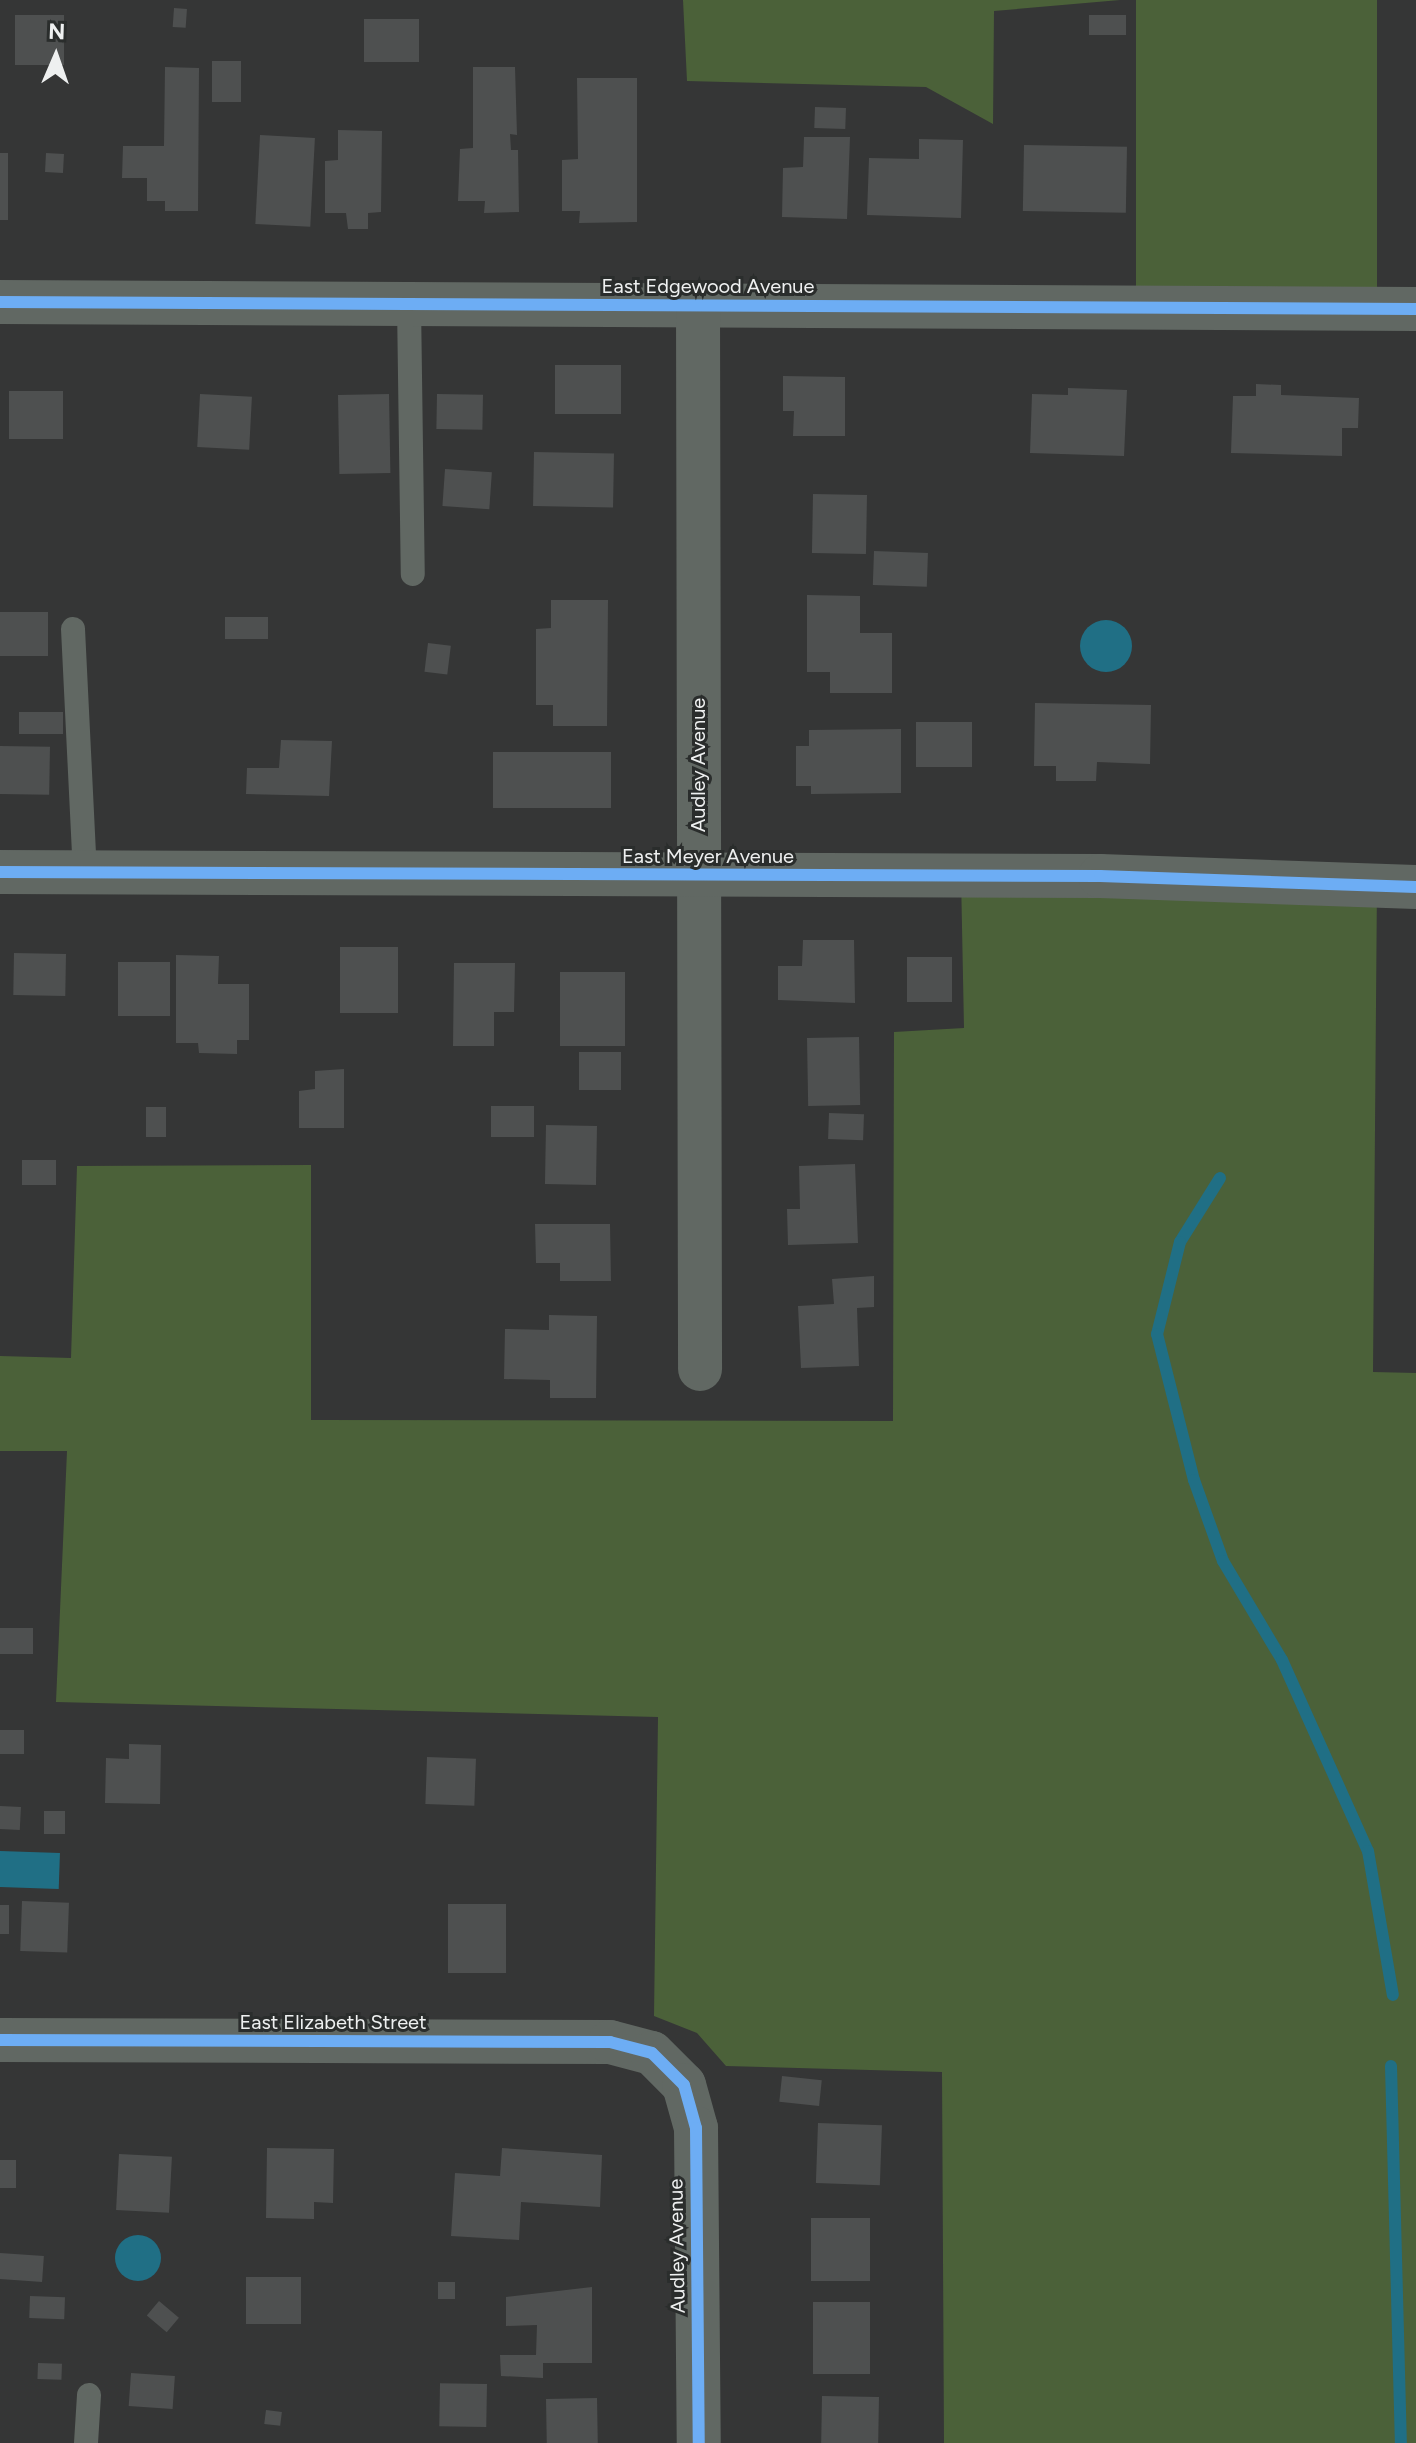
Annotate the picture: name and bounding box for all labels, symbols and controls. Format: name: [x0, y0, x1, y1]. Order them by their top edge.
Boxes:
north arrow: [16, 16, 96, 96]
text: N: [48, 18, 66, 45]
street label: East Edgewood Avenue: [602, 274, 814, 298]
street label: Audley Avenue: [686, 698, 710, 832]
street label: East Meyer Avenue: [622, 844, 794, 868]
street label: East Elizabeth Street: [239, 2010, 427, 2034]
street label: Audley Avenue: [664, 2179, 690, 2313]

